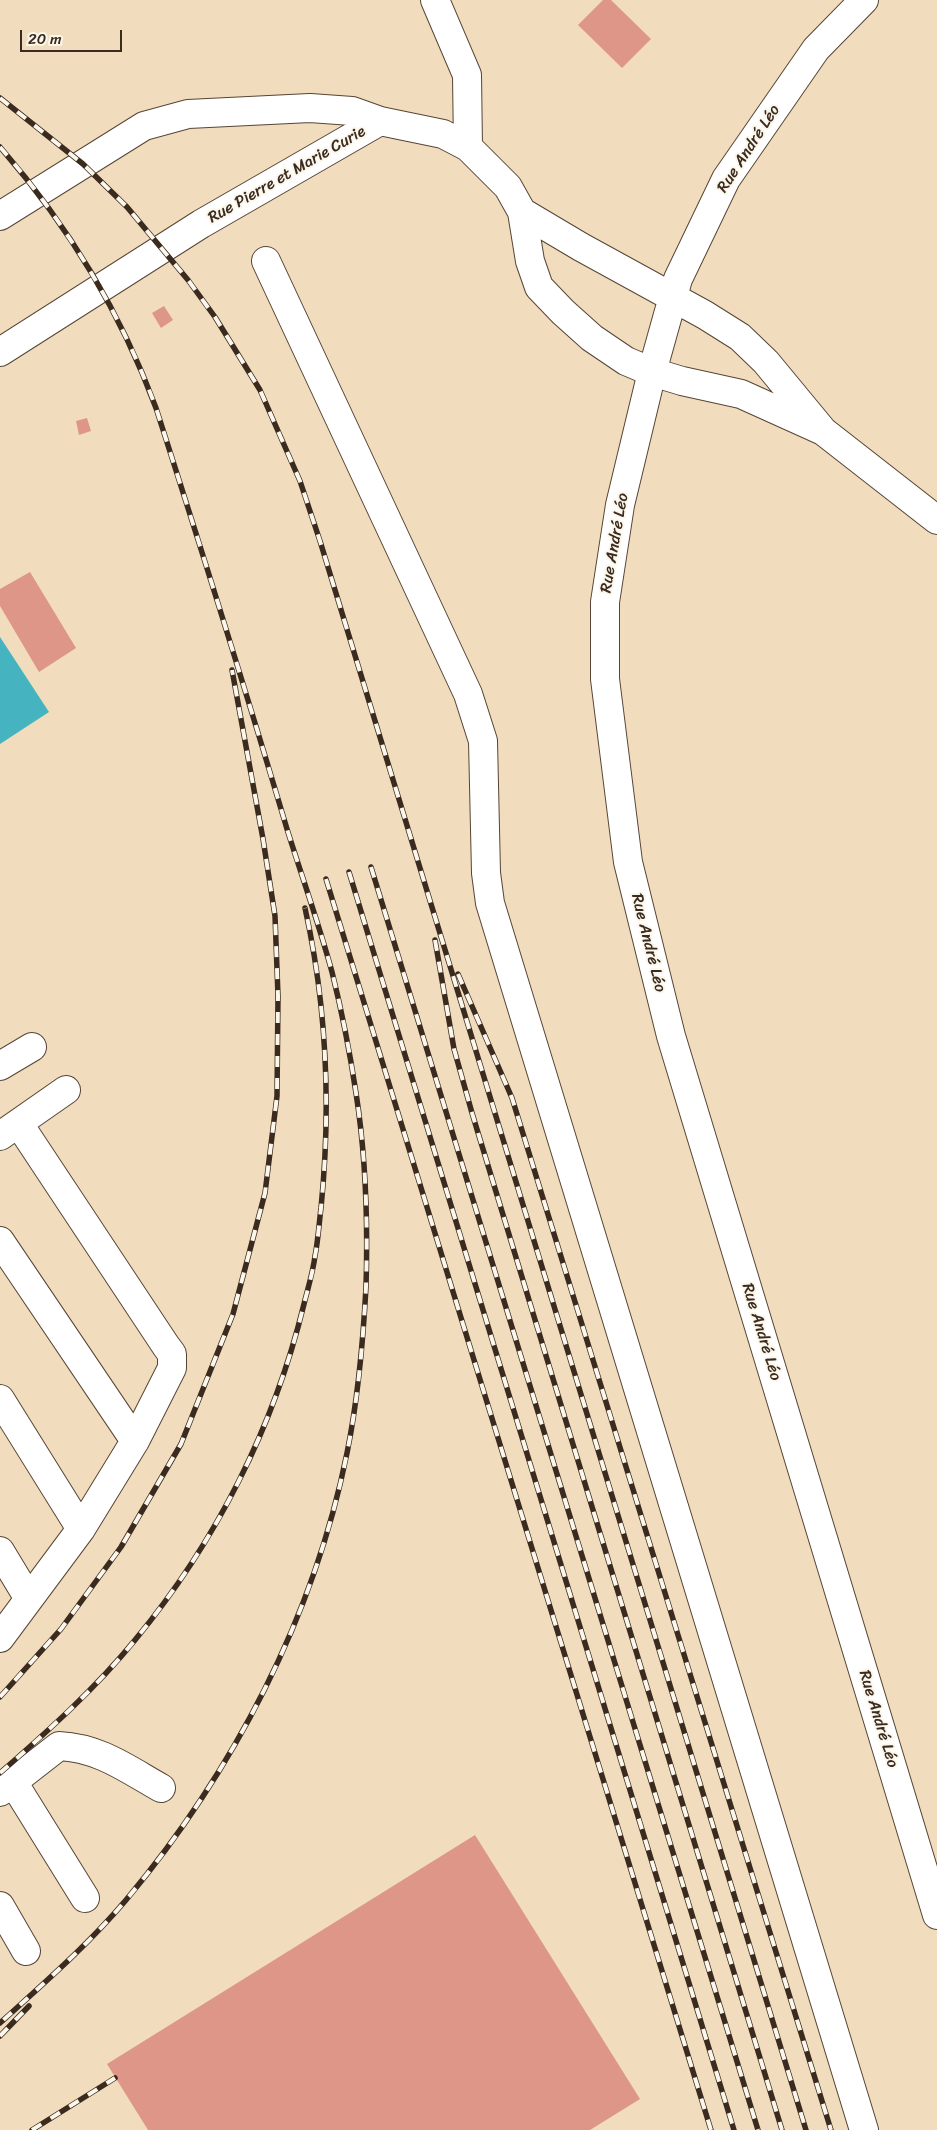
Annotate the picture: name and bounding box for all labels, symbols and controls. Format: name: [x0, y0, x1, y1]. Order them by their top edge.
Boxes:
scale bar: [22, 20, 125, 52]
text: 20 m: [28, 26, 62, 52]
street label: Rue André Léo: [713, 101, 785, 197]
street label: Rue Pierre et Marie Curie: [205, 122, 369, 228]
street label: Rue André Léo: [597, 492, 633, 594]
street label: Rue André Léo: [626, 892, 670, 994]
street label: Rue André Léo: [737, 1281, 785, 1383]
street label: Rue André Léo: [854, 1668, 902, 1770]

